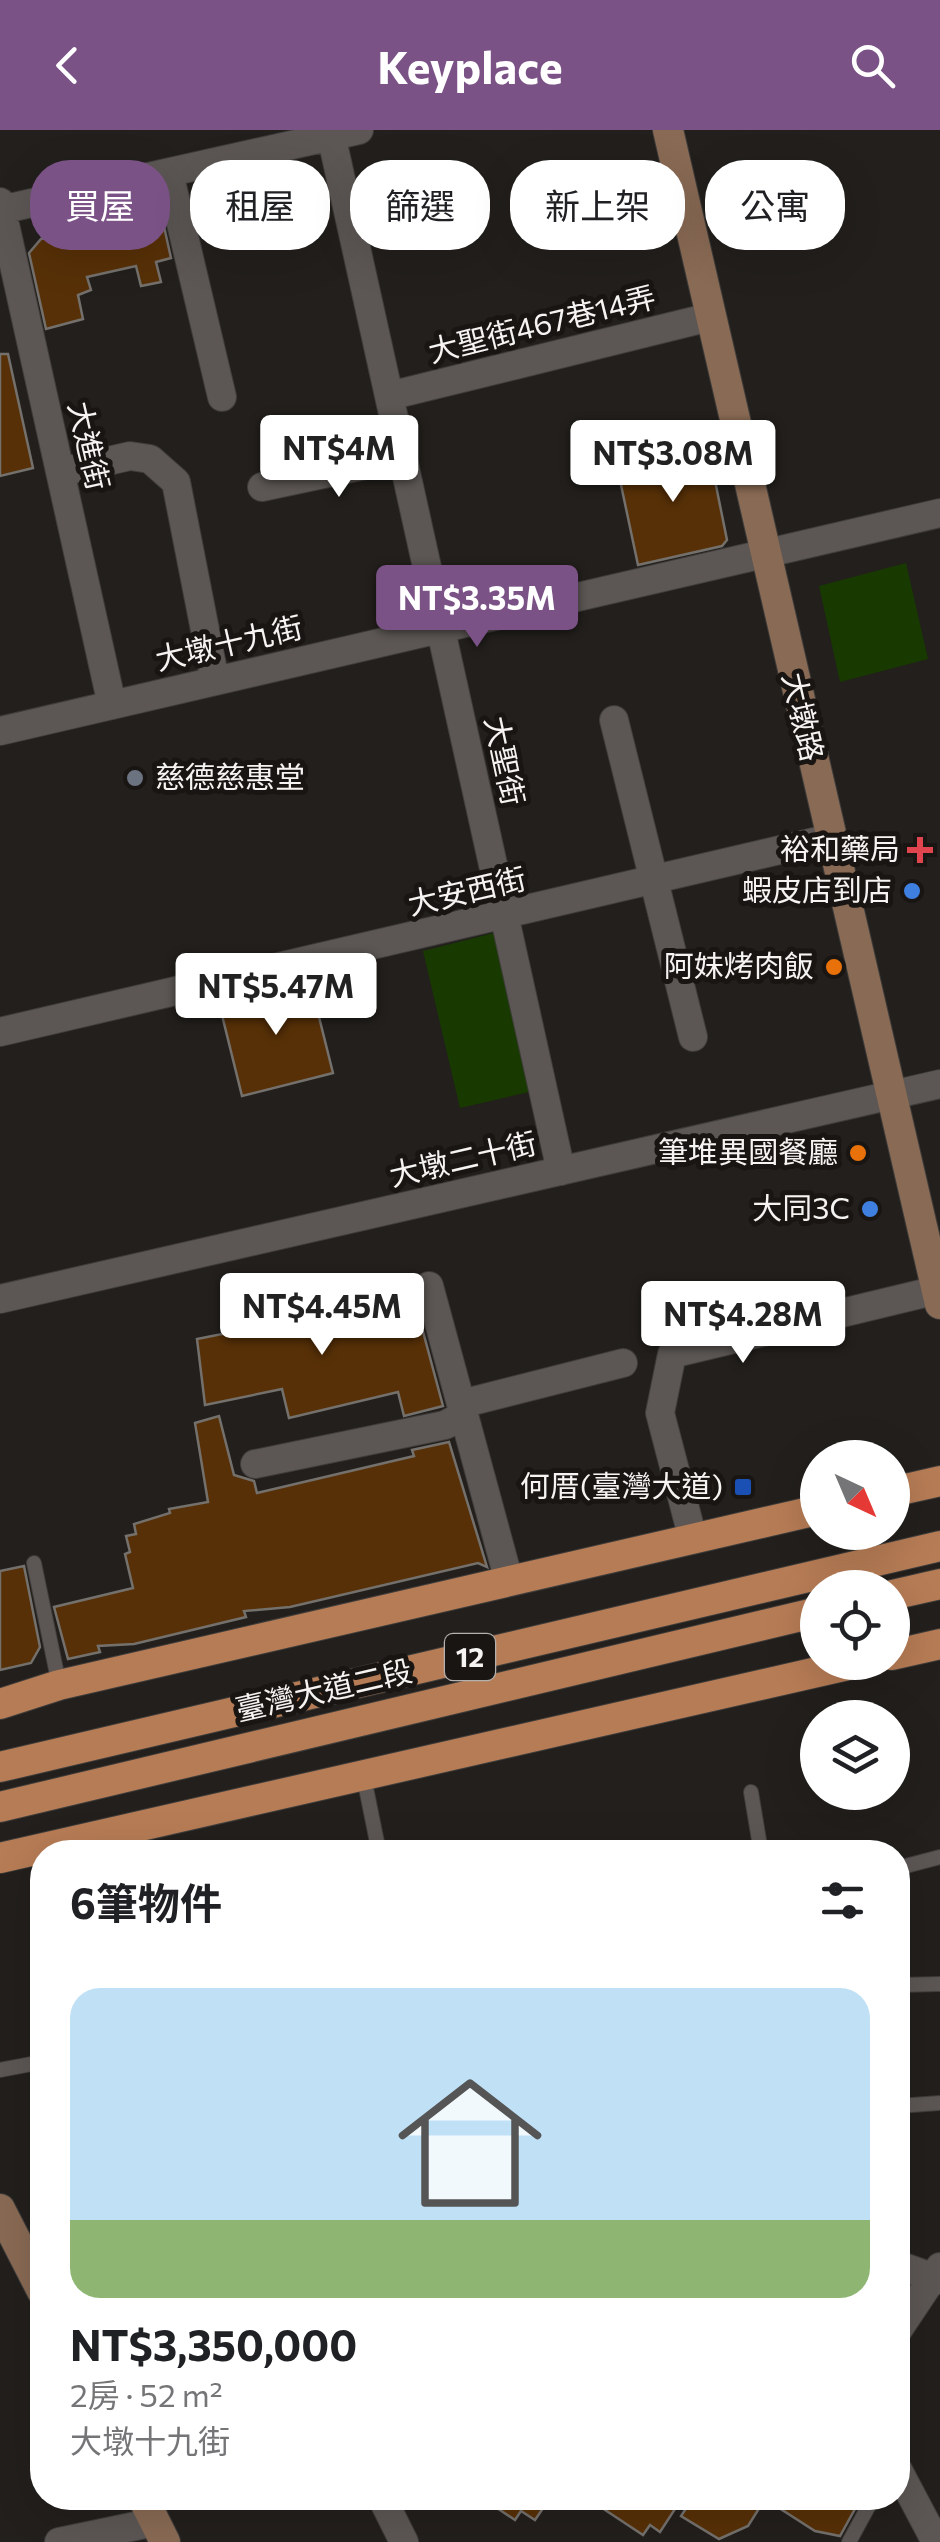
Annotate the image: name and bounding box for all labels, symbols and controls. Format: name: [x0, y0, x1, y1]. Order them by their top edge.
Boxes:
icon: back: [40, 38, 95, 93]
text: Keyplace: [377, 38, 563, 93]
icon: search: [845, 38, 900, 93]
chip: 買屋: [30, 160, 170, 250]
chip: 租屋: [190, 160, 330, 250]
chip: 篩選: [350, 160, 490, 250]
chip: 新上架: [510, 160, 685, 250]
chip: 公寓: [705, 160, 845, 250]
street label: 大聖街467巷14弄: [424, 276, 659, 369]
street label: 大進街: [62, 397, 119, 493]
pin: NT$4M: [269, 415, 409, 500]
pin: NT$3.08M: [570, 420, 776, 505]
text: NT$4M: [282, 427, 396, 467]
text: NT$3.08M: [592, 432, 754, 472]
pin: NT$3.35M: [374, 565, 580, 650]
text: NT$3.35M: [398, 577, 556, 617]
street label: 大墩十九街: [151, 607, 306, 676]
street label: 大墩路: [776, 668, 833, 764]
street label: 大聖街: [479, 713, 534, 808]
place label: 慈德慈惠堂: [155, 757, 305, 794]
marker: 慈德慈惠堂: [124, 767, 146, 789]
place label: 裕和藥局: [780, 829, 900, 866]
marker: 裕和藥局: [909, 839, 931, 861]
street label: 大安西街: [404, 858, 529, 921]
place label: 蝦皮店到店: [742, 870, 892, 907]
marker: 蝦皮店到店: [901, 880, 923, 902]
place label: 阿妹烤肉飯: [664, 946, 814, 983]
pin: NT$5.47M: [173, 953, 379, 1038]
marker: 阿妹烤肉飯: [823, 956, 845, 978]
text: NT$5.47M: [198, 965, 354, 1005]
street label: 大墩二十街: [385, 1123, 540, 1192]
place label: 筆堆異國餐廳: [658, 1132, 838, 1169]
marker: 筆堆異國餐廳: [847, 1142, 869, 1164]
place label: 大同3C: [752, 1188, 850, 1225]
marker: 大同3C: [859, 1198, 881, 1220]
pin: NT$4.45M: [219, 1273, 425, 1358]
pin: NT$4.28M: [640, 1281, 846, 1366]
text: NT$4.45M: [242, 1285, 402, 1325]
text: NT$4.28M: [663, 1293, 823, 1333]
north arrow: [800, 1440, 910, 1550]
map controls: [800, 1440, 910, 1810]
place label: 何厝(臺灣大道): [520, 1466, 723, 1503]
marker: 何厝(臺灣大道): [732, 1476, 754, 1498]
button: locate: [800, 1570, 910, 1680]
road number: 12: [445, 1634, 495, 1680]
street label: 臺灣大道二段: [232, 1650, 415, 1727]
button: layers: [800, 1700, 910, 1810]
icon: filters: [815, 1873, 870, 1928]
text: 6筆物件: [70, 1876, 222, 1928]
icon: home: [380, 2053, 560, 2233]
text: NT$3,350,000: [70, 2318, 357, 2370]
text: 2房 · 52 m²: [70, 2374, 223, 2414]
text: 大墩十九街: [70, 2420, 230, 2460]

